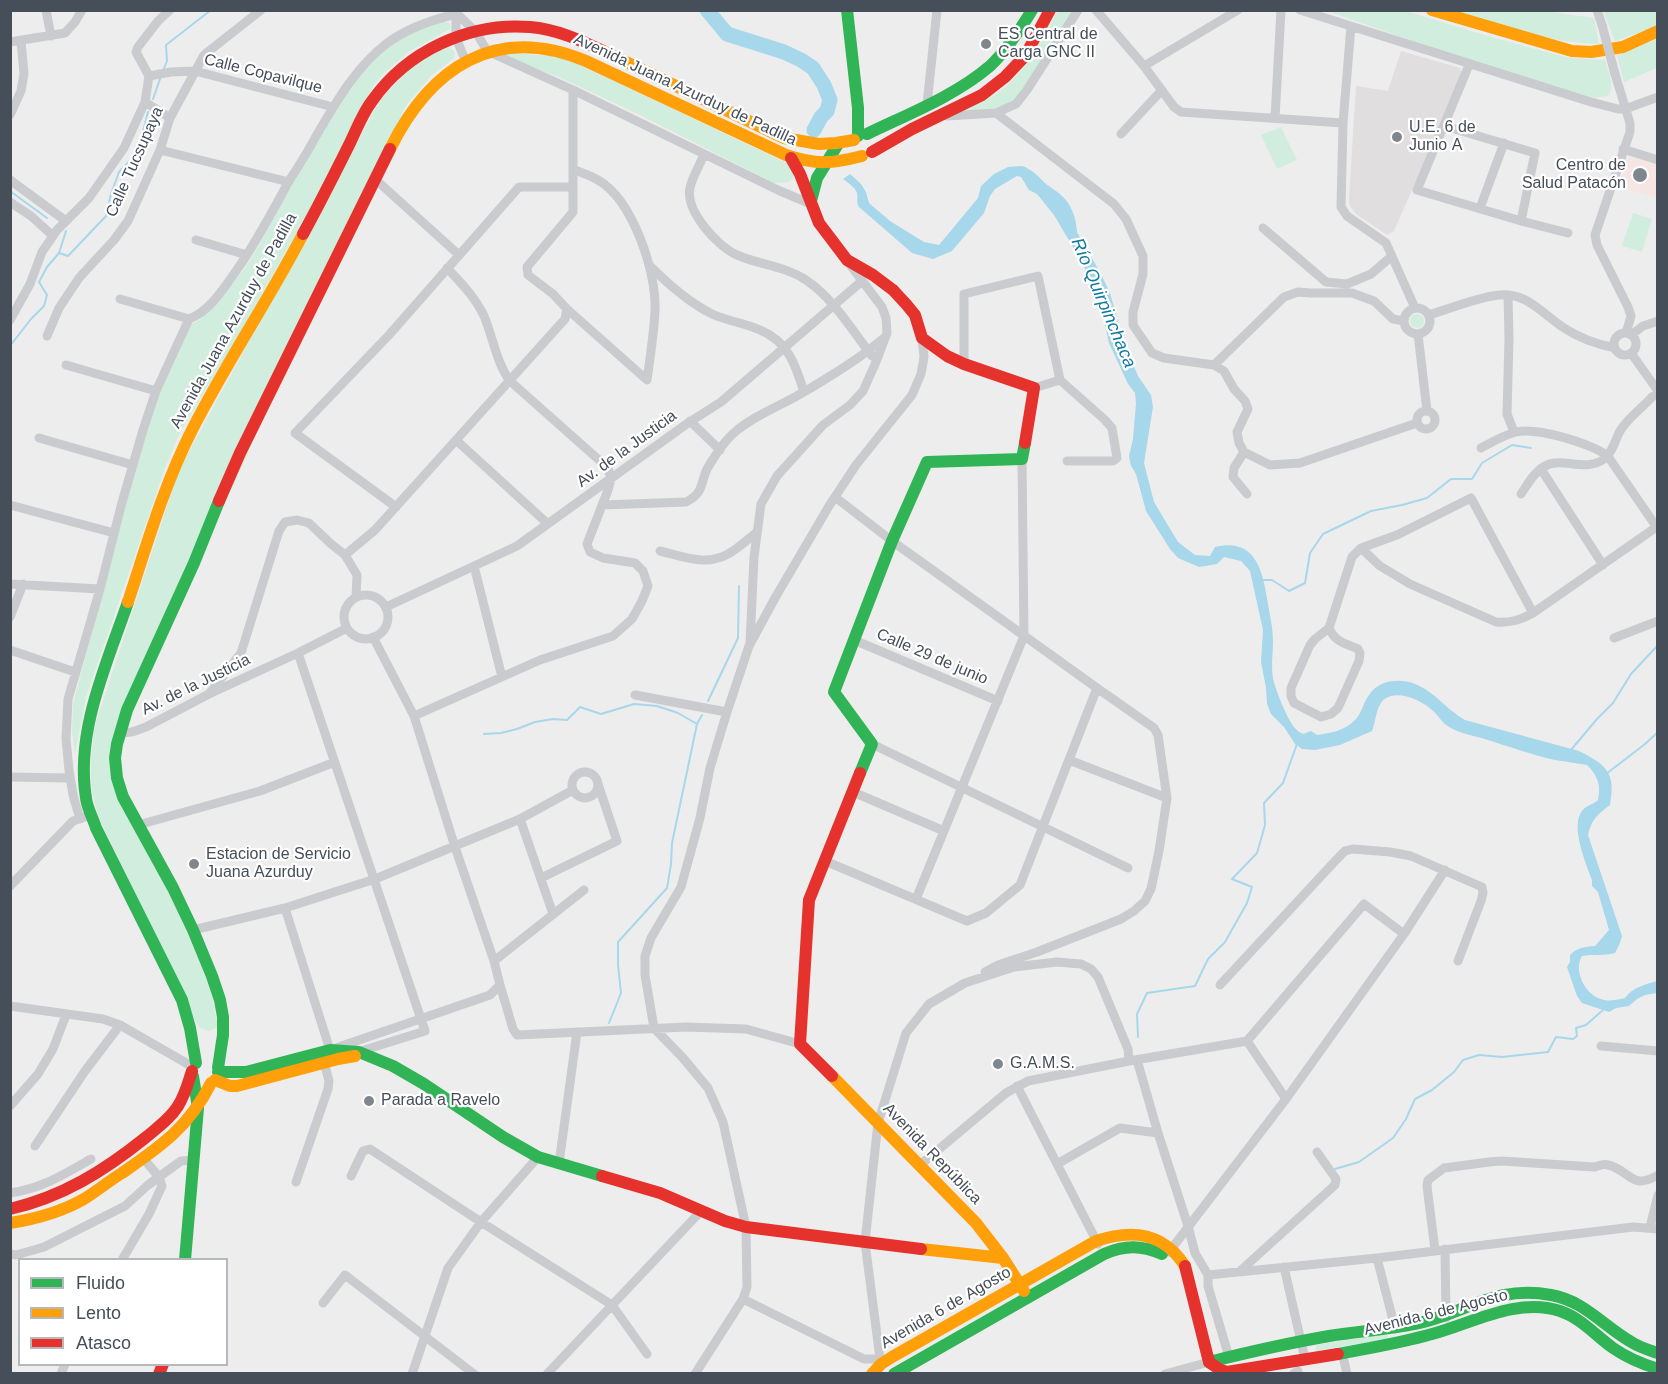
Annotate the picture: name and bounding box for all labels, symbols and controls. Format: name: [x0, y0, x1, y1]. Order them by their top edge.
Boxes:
place label: ES Central de Carga GNC II: [998, 25, 1098, 63]
street label: Avenida Juana Azurduy de Padilla: [571, 30, 799, 150]
marker: ES Central de Carga GNC II: [979, 37, 993, 51]
street label: Calle Copavilque: [202, 50, 324, 98]
street label: Calle Tucsupaya: [102, 104, 168, 220]
place label: U.E. 6 de Junio A: [1409, 118, 1476, 156]
marker: U.E. 6 de Junio A: [1390, 130, 1404, 144]
place label: Centro de Salud Patacón: [1522, 156, 1626, 194]
marker: Centro de Salud Patacón: [1631, 166, 1649, 184]
street label: Avenida Juana Azurduy de Padilla: [167, 210, 301, 432]
water label: Río Quirpinchaca: [1066, 235, 1140, 371]
street label: Av. de la Justicia: [573, 406, 681, 492]
street label: Calle 29 de junio: [873, 625, 991, 689]
street label: Av. de la Justicia: [139, 650, 253, 720]
place label: Estacion de Servicio Juana Azurduy: [206, 845, 351, 883]
marker: Estacion de Servicio Juana Azurduy: [187, 857, 201, 871]
place label: G.A.M.S.: [1010, 1054, 1075, 1074]
marker: G.A.M.S.: [991, 1057, 1005, 1071]
place label: Parada a Ravelo: [381, 1091, 500, 1111]
marker: Parada a Ravelo: [362, 1094, 376, 1108]
street label: Avenida República: [879, 1099, 985, 1209]
legend: [18, 1258, 228, 1366]
street label: Avenida 6 de Agosto: [877, 1263, 1015, 1353]
text: Fluido: [76, 1273, 125, 1293]
street label: Avenida 6 de Agosto: [1362, 1286, 1510, 1340]
text: Lento: [76, 1303, 121, 1323]
text: Atasco: [76, 1333, 131, 1353]

